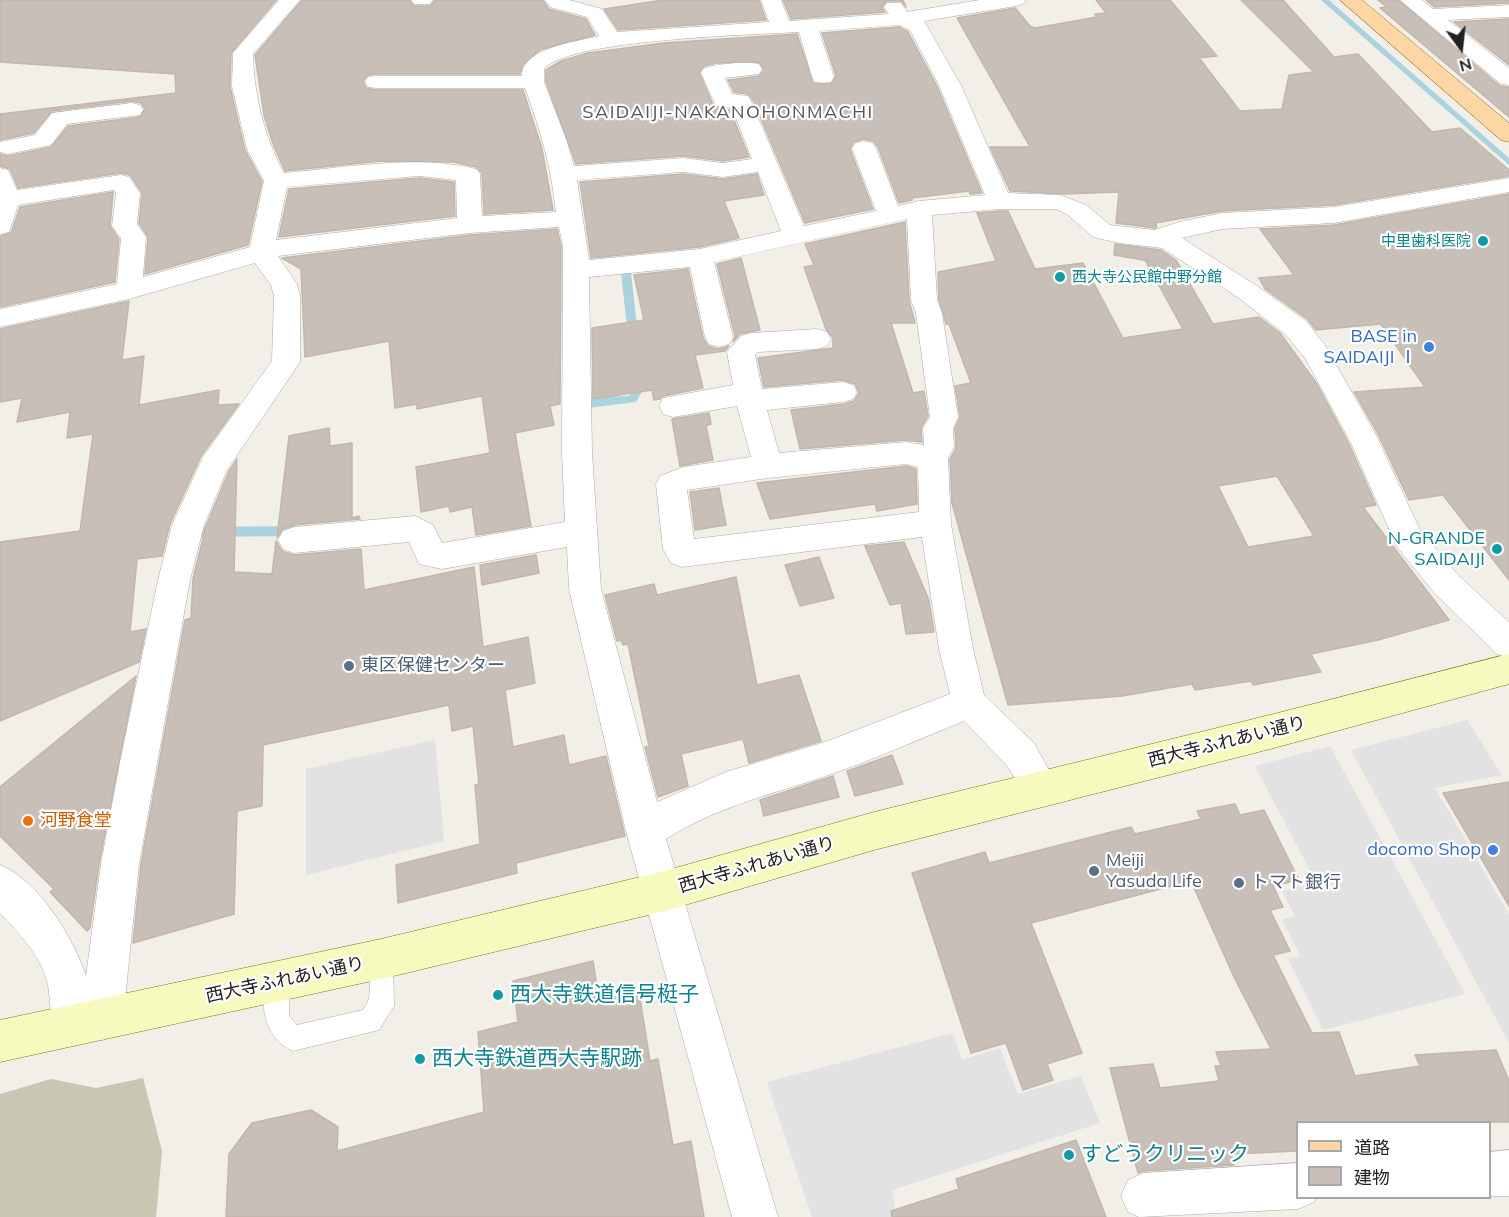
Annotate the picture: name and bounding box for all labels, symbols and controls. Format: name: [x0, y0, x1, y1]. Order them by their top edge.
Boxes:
north arrow: [1431, 18, 1491, 78]
text: N: [1457, 54, 1474, 77]
district label: SAIDAIJI-NAKANOHONMACHI: [582, 102, 874, 124]
place label: 中里歯科医院: [1381, 232, 1471, 250]
marker: 中里歯科医院: [1476, 234, 1490, 248]
place label: 西大寺公民館中野分館: [1072, 268, 1222, 286]
marker: 西大寺公民館中野分館: [1053, 270, 1067, 284]
place label: BASE in SAIDAIJI Ⅰ: [1324, 326, 1417, 368]
marker: BASE in SAIDAIJI Ⅰ: [1422, 340, 1436, 354]
place label: N-GRANDE SAIDAIJI: [1388, 528, 1485, 570]
marker: N-GRANDE SAIDAIJI: [1490, 542, 1504, 556]
place label: 東区保健センター: [361, 655, 505, 677]
marker: 東区保健センター: [342, 659, 356, 673]
street label: 西大寺ふれあい通り: [1146, 712, 1308, 772]
place label: 河野食堂: [40, 810, 112, 832]
marker: 河野食堂: [21, 814, 35, 828]
street label: 西大寺ふれあい通り: [676, 832, 838, 898]
place label: docomo Shop: [1367, 839, 1481, 861]
marker: docomo Shop: [1486, 843, 1500, 857]
place label: Meiji Yasuda Life: [1106, 850, 1202, 892]
marker: Meiji Yasuda Life: [1087, 864, 1101, 878]
place label: トマト銀行: [1251, 872, 1341, 894]
marker: トマト銀行: [1232, 876, 1246, 890]
street label: 西大寺ふれあい通り: [204, 953, 366, 1007]
place label: 西大寺鉄道信号梃子: [510, 982, 699, 1008]
marker: 西大寺鉄道信号梃子: [491, 988, 505, 1002]
place label: 西大寺鉄道西大寺駅跡: [432, 1046, 642, 1072]
marker: 西大寺鉄道西大寺駅跡: [413, 1052, 427, 1066]
legend: [1296, 1121, 1491, 1199]
text: 道路: [1354, 1136, 1390, 1159]
place label: すどうクリニック: [1081, 1142, 1249, 1168]
marker: すどうクリニック: [1062, 1148, 1076, 1162]
text: 建物: [1354, 1166, 1390, 1189]

